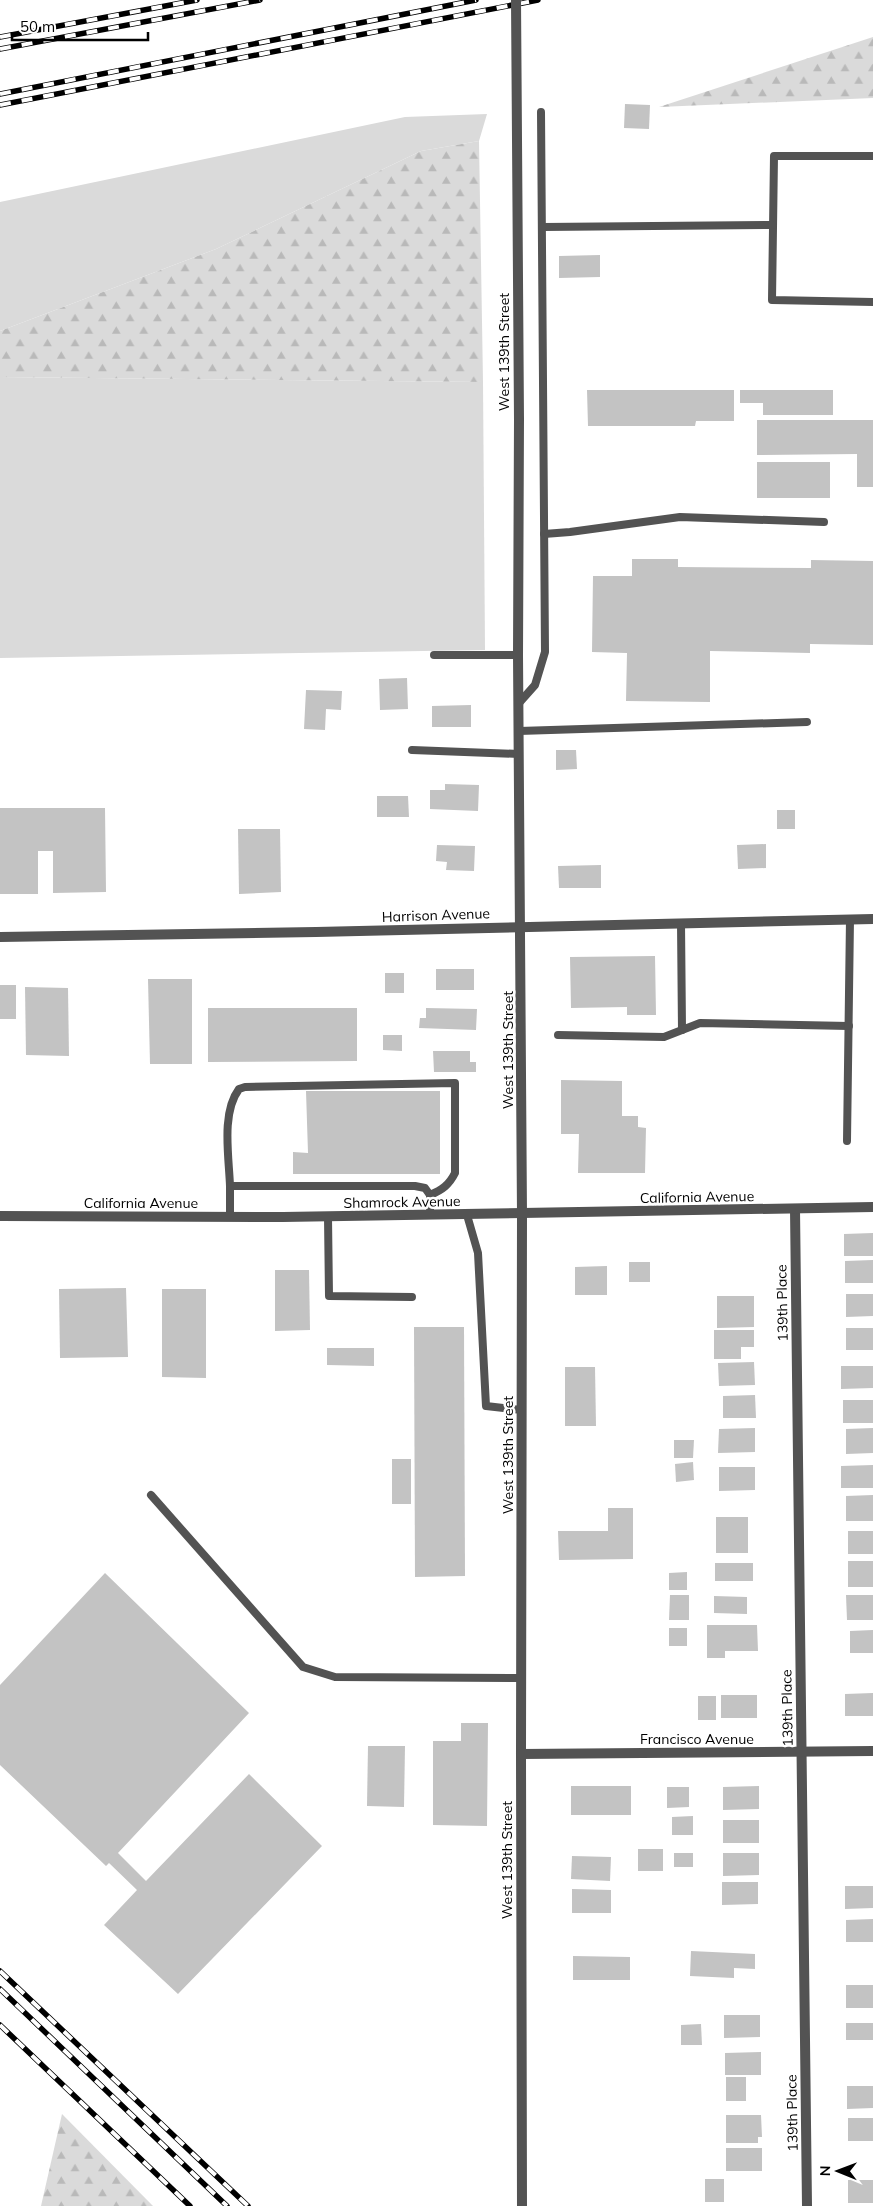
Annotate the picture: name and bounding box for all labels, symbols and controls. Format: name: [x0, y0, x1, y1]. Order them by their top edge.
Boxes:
scale bar: [12, 10, 149, 42]
text: 50 m: [20, 17, 55, 36]
street label: West 139th Street: [495, 293, 513, 411]
street label: Harrison Avenue: [382, 904, 490, 926]
street label: West 139th Street: [499, 991, 517, 1109]
street label: California Avenue: [640, 1187, 754, 1207]
street label: Shamrock Avenue: [343, 1192, 461, 1212]
street label: California Avenue: [84, 1194, 198, 1212]
street label: 139th Place: [772, 1264, 792, 1342]
street label: West 139th Street: [499, 1396, 517, 1514]
street label: 139th Place: [777, 1669, 797, 1747]
street label: Francisco Avenue: [640, 1730, 754, 1748]
street label: West 139th Street: [498, 1801, 516, 1919]
street label: 139th Place: [782, 2074, 802, 2152]
north arrow: [813, 2146, 863, 2196]
text: N: [816, 2165, 834, 2176]

